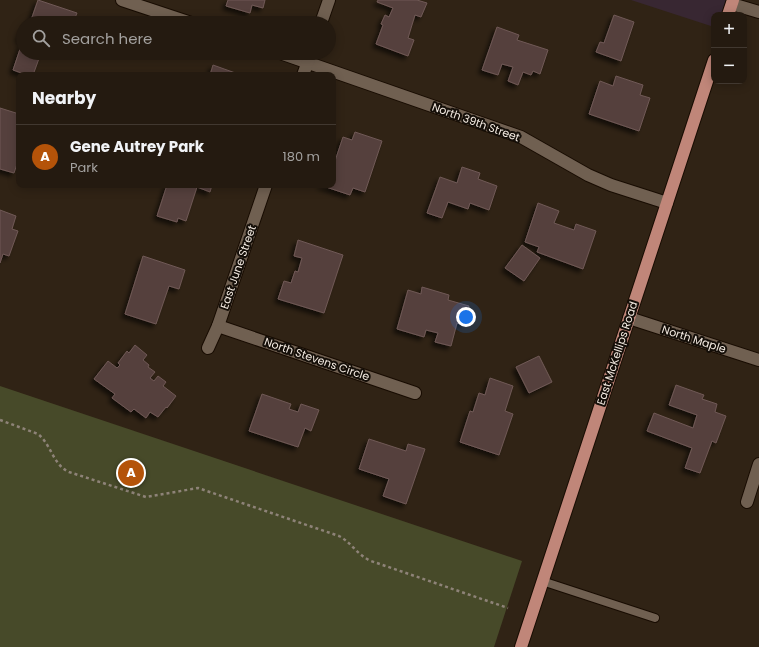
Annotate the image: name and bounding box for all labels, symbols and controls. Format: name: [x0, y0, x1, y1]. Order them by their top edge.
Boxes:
map controls: [711, 12, 747, 84]
button: +: [711, 12, 747, 48]
search box: [16, 16, 336, 60]
icon: search: [30, 27, 52, 49]
text: Search here: [62, 28, 152, 49]
button: −: [711, 48, 747, 84]
text: Nearby: [32, 86, 96, 110]
street label: North 39th Street: [430, 99, 522, 145]
text: Gene Autrey Park: [70, 136, 204, 157]
text: A: [40, 147, 50, 166]
text: 180 m: [283, 147, 320, 166]
text: Park: [70, 158, 98, 177]
street label: East June Street: [216, 223, 260, 311]
street label: East McKellips Road: [593, 299, 641, 407]
your location: [456, 307, 476, 327]
street label: North Maple: [660, 321, 728, 357]
street label: North Stevens Circle: [262, 333, 372, 385]
pin: A: [118, 458, 144, 488]

